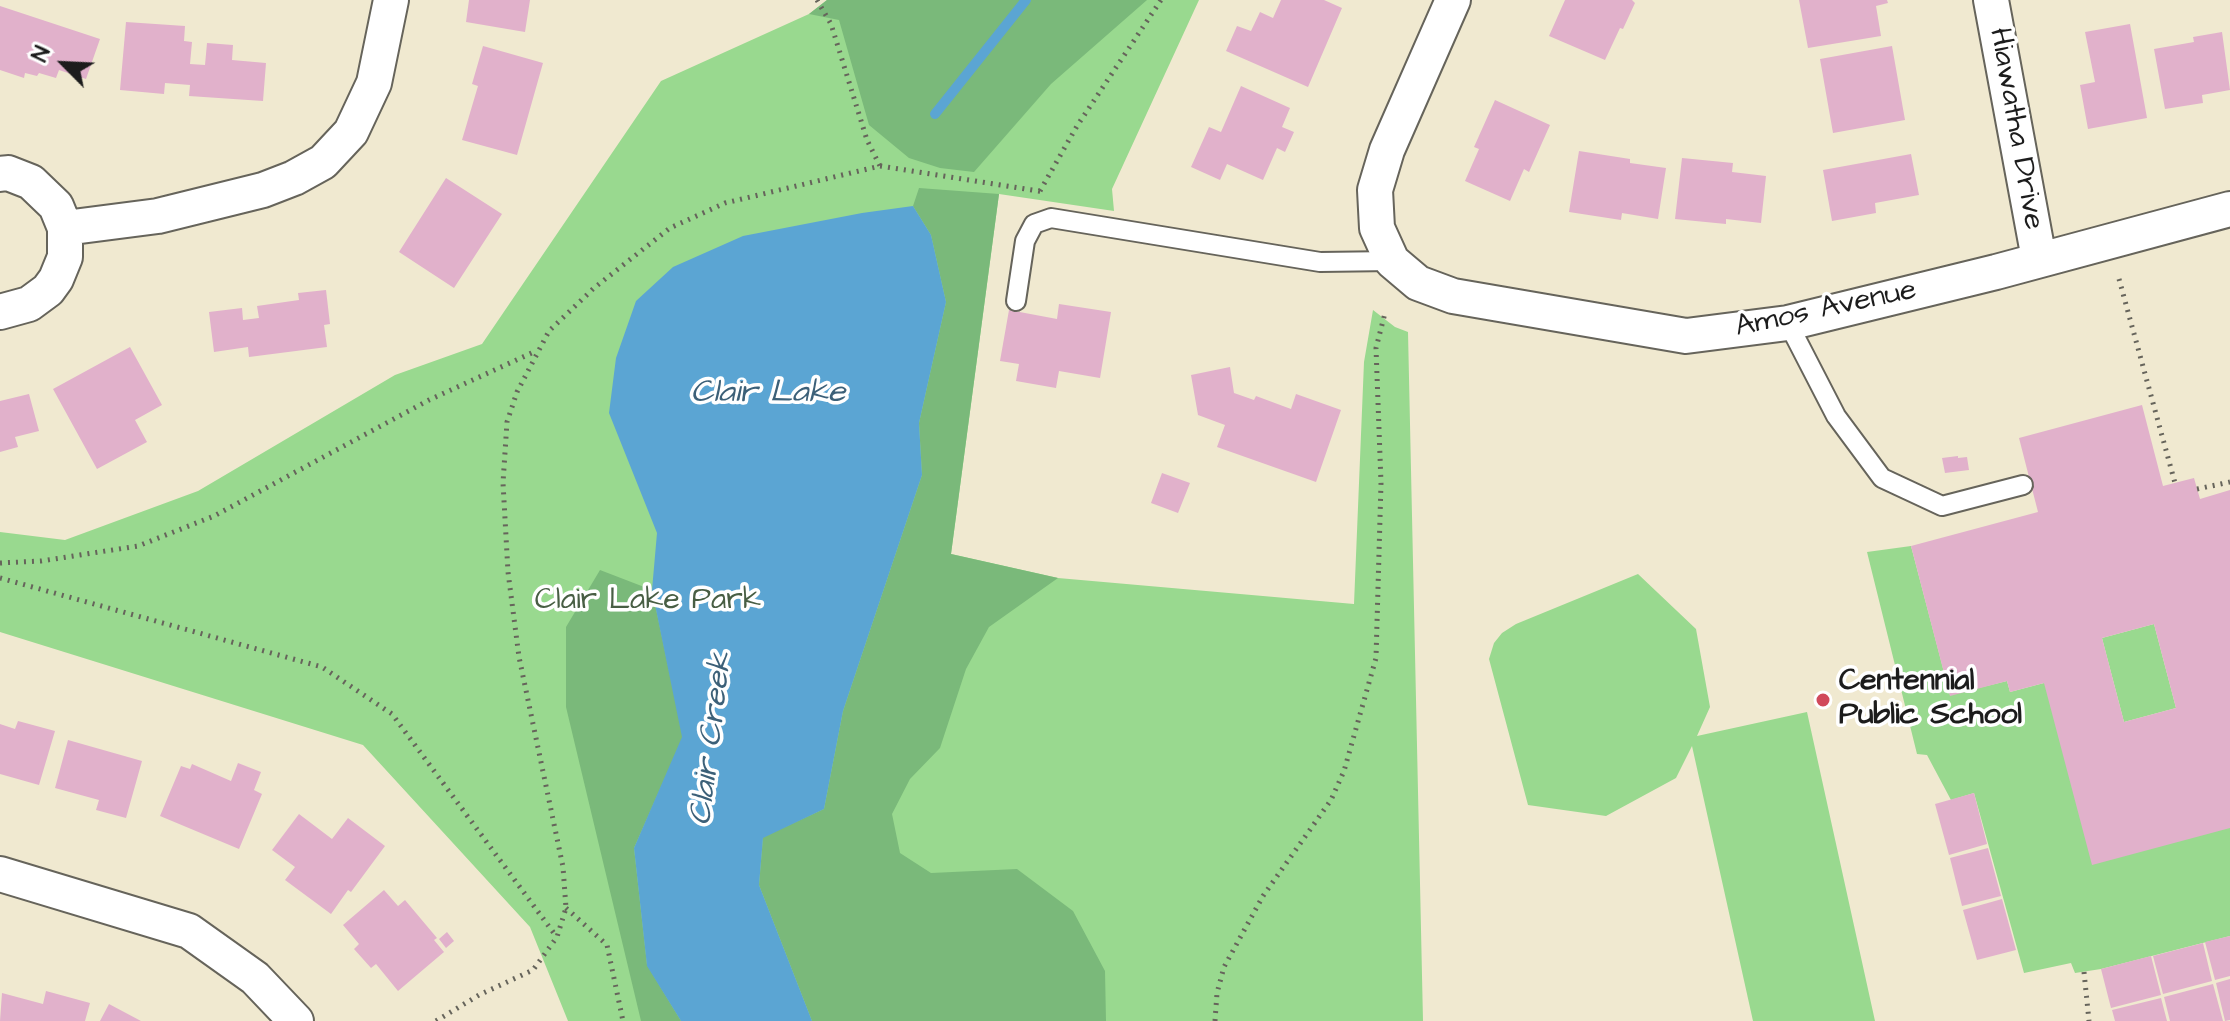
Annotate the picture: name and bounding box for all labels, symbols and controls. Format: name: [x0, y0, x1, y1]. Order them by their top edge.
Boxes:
north arrow: [24, 24, 104, 104]
street label: Hiawatha Drive: [1980, 25, 2050, 233]
text: N: [25, 41, 59, 67]
street label: Amos Avenue: [1732, 273, 1920, 347]
water label: Clair Lake: [691, 375, 845, 413]
park label: Clair Lake Park: [535, 584, 761, 620]
water label: Clair Creek: [683, 650, 743, 828]
place label: Centennial Public School: [1839, 665, 2022, 736]
marker: Centennial Public School: [1814, 691, 1832, 709]

